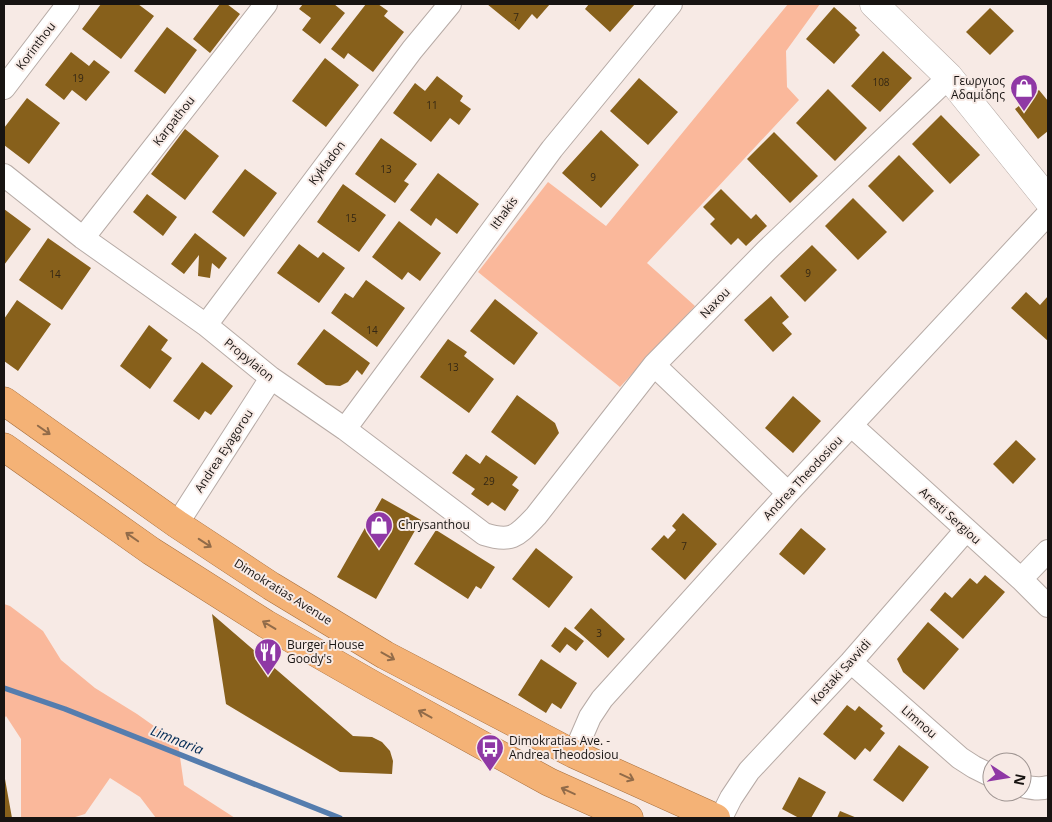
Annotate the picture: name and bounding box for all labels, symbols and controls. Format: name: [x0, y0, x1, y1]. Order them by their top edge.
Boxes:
house number: 7: [513, 10, 519, 24]
street label: Korinthou: [12, 18, 59, 73]
house number: 19: [72, 71, 84, 85]
place label: Γεωργιος Αδαμίδης: [951, 72, 1005, 103]
shop icon: Γεωργιος Αδαμίδης: [1009, 73, 1039, 112]
house number: 108: [872, 75, 890, 89]
street label: Karpathou: [149, 92, 199, 149]
house number: 11: [426, 98, 438, 112]
street label: Kykladon: [304, 137, 349, 188]
house number: 13: [380, 162, 392, 176]
house number: 9: [590, 170, 596, 184]
street label: Ithakis: [486, 193, 521, 233]
house number: 15: [345, 211, 357, 225]
house number: 9: [805, 266, 811, 280]
house number: 14: [49, 267, 61, 281]
street label: Naxou: [696, 284, 733, 322]
house number: 14: [366, 323, 378, 337]
street label: Propylaion: [221, 334, 278, 385]
house number: 13: [447, 360, 459, 374]
street label: Andrea Eyagorou: [190, 406, 257, 496]
one-way arrow: [36, 425, 50, 435]
street label: Andrea Theodosiou: [759, 432, 846, 524]
house number: 29: [483, 474, 495, 488]
street label: Aresti Sergiou: [916, 483, 985, 548]
shop icon: Chrysanthou: [364, 510, 394, 549]
place label: Chrysanthou: [398, 516, 470, 533]
one-way arrow: [125, 532, 139, 542]
one-way arrow: [198, 538, 212, 548]
house number: 7: [681, 539, 687, 553]
street label: Dimokratias Avenue: [231, 555, 336, 629]
one-way arrow: [262, 619, 276, 629]
house number: 3: [596, 626, 602, 640]
street label: Kostaki Savvidi: [807, 635, 874, 708]
place label: Burger House Goody's: [287, 636, 364, 667]
restaurant icon: Burger House Goody's: [253, 637, 283, 676]
one-way arrow: [380, 652, 395, 662]
street label: Limnou: [898, 701, 941, 742]
one-way arrow: [419, 708, 433, 718]
water label: Limnaria: [148, 720, 207, 759]
place label: Dimokratias Ave. - Andrea Theodosiou: [509, 732, 619, 763]
bus stop icon: Dimokratias Ave. - Andrea Theodosiou: [475, 733, 505, 772]
north arrow: [982, 752, 1032, 802]
text: N: [1010, 772, 1031, 787]
one-way arrow: [619, 773, 634, 782]
one-way arrow: [561, 785, 576, 795]

